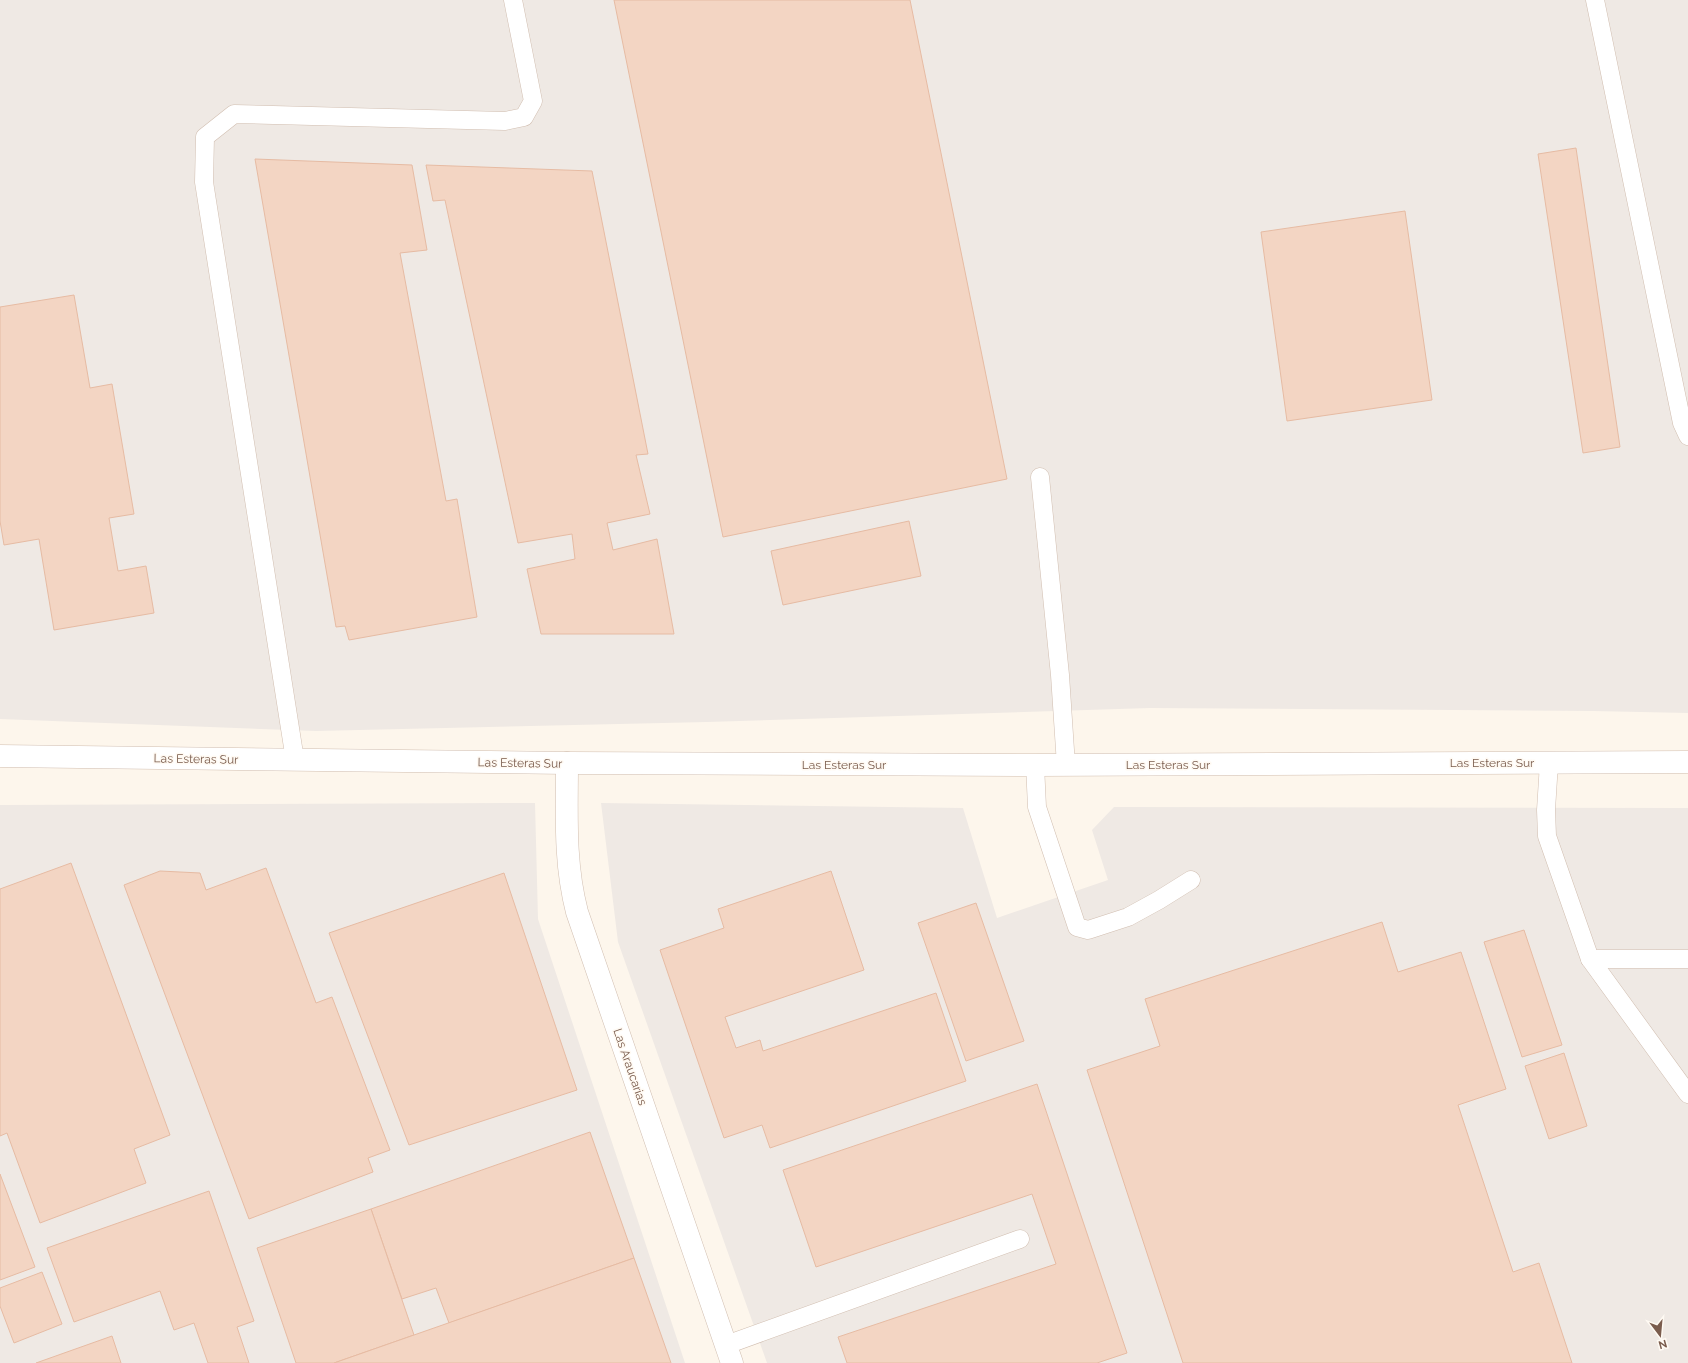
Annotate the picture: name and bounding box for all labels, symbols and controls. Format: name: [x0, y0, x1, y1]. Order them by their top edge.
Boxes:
street label: Las Esteras Sur: [154, 751, 239, 767]
street label: Las Esteras Sur: [478, 755, 563, 771]
street label: Las Esteras Sur: [1450, 756, 1535, 770]
street label: Las Esteras Sur: [802, 758, 887, 772]
street label: Las Esteras Sur: [1126, 758, 1211, 772]
street label: Las Araucarias: [610, 1027, 650, 1107]
north arrow: [1640, 1315, 1680, 1355]
text: N: [1657, 1337, 1668, 1352]

